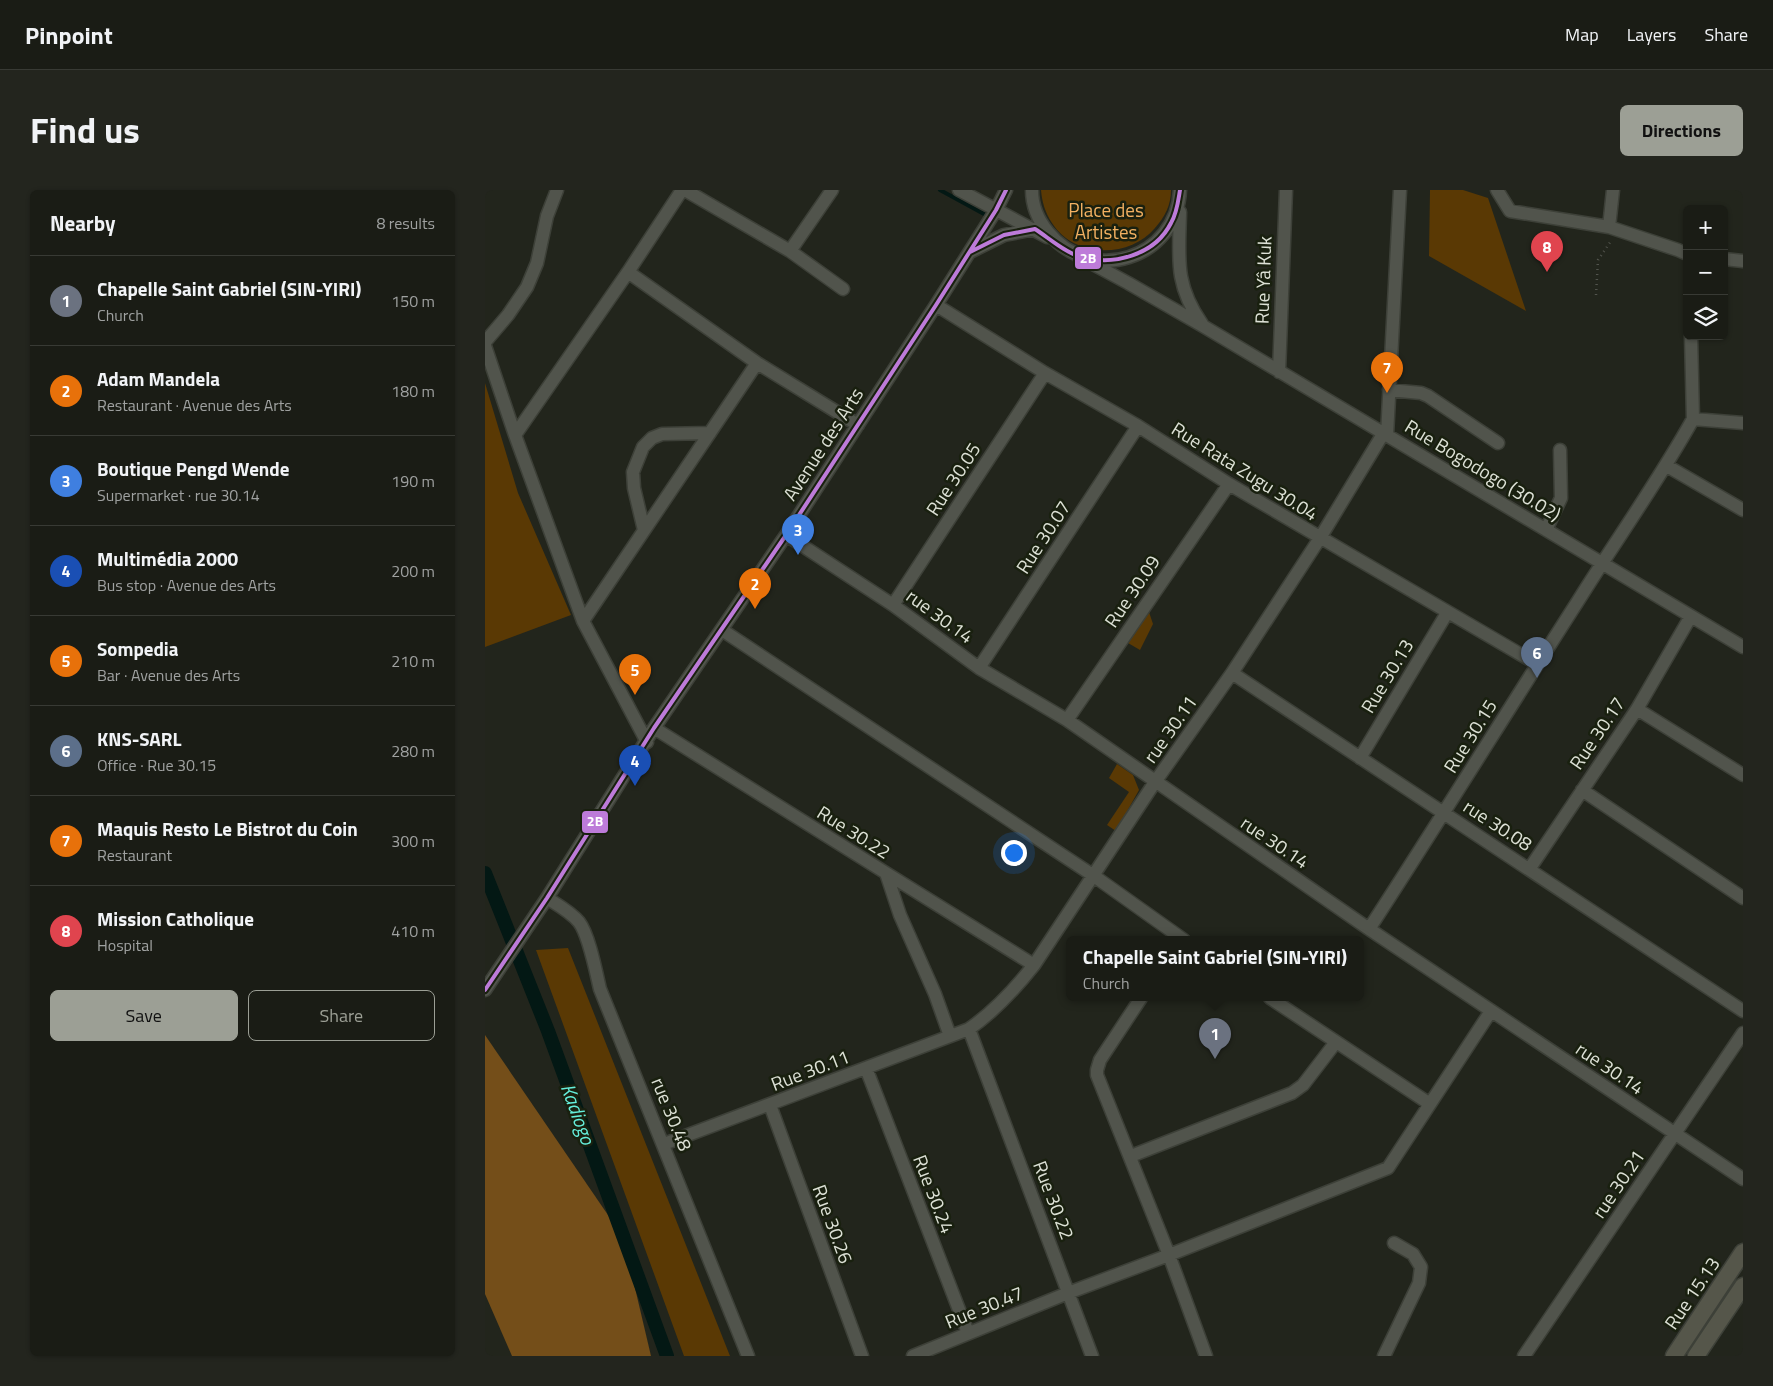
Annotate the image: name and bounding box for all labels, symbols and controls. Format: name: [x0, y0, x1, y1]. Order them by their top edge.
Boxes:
text: Pinpoint: [25, 17, 113, 53]
text: Map: [1565, 21, 1599, 48]
text: Layers: [1627, 21, 1676, 48]
text: Share: [1704, 21, 1748, 48]
text: Find us: [30, 103, 140, 157]
button: Directions: [1620, 105, 1743, 156]
park label: Place des Artistes: [1068, 195, 1144, 246]
map controls: [1683, 205, 1728, 340]
button: +: [1683, 205, 1728, 250]
text: Nearby: [50, 207, 115, 239]
text: 8 results: [376, 211, 435, 235]
pin: 8: [1531, 231, 1563, 272]
street label: Rue Yâ Kuk: [1246, 236, 1279, 324]
line badge: 2B: [1074, 246, 1102, 270]
text: 2B: [1080, 247, 1096, 268]
button: −: [1683, 250, 1728, 295]
text: Chapelle Saint Gabriel (SIN-YIRI): [97, 274, 361, 303]
text: 1: [62, 289, 70, 313]
text: 150 m: [391, 289, 435, 313]
button: layers: [1683, 295, 1728, 340]
text: Church: [97, 303, 144, 327]
pin: 7: [1371, 352, 1403, 393]
text: Adam Mandela: [97, 364, 220, 393]
text: 2: [62, 379, 70, 403]
text: 180 m: [391, 379, 435, 403]
street label: Avenue des Arts: [775, 381, 870, 506]
text: Restaurant · Avenue des Arts: [97, 393, 292, 417]
street label: Rue Bogodogo (30.02): [1400, 411, 1567, 528]
street label: Rue Rata Zugu 30.04: [1166, 414, 1324, 527]
street label: Rue 30.05: [918, 436, 987, 521]
text: Boutique Pengd Wende: [97, 454, 289, 483]
text: 3: [62, 469, 70, 493]
text: 190 m: [391, 469, 435, 493]
text: Supermarket · rue 30.14: [97, 483, 260, 507]
street label: Rue 30.07: [1008, 494, 1077, 579]
pin: 3: [782, 514, 814, 555]
text: Multimédia 2000: [97, 544, 238, 573]
street label: Rue 30.09: [1097, 549, 1167, 633]
text: 4: [62, 559, 70, 583]
text: 200 m: [391, 559, 435, 583]
pin: 2: [739, 568, 771, 609]
text: Bus stop · Avenue des Arts: [97, 573, 276, 597]
street label: rue 30.14: [901, 581, 980, 650]
street label: Rue 30.13: [1353, 633, 1420, 718]
text: Sompedia: [97, 634, 178, 663]
pin: 6: [1521, 637, 1553, 678]
text: 5: [62, 649, 70, 673]
text: 210 m: [391, 649, 435, 673]
pin: 5: [619, 654, 651, 695]
text: Bar · Avenue des Arts: [97, 663, 240, 687]
street label: rue 30.11: [1136, 689, 1204, 769]
street label: Rue 30.17: [1562, 691, 1632, 775]
street label: Rue 30.15: [1436, 693, 1504, 778]
text: KNS-SARL: [97, 724, 182, 753]
text: 6: [62, 739, 70, 763]
text: 280 m: [391, 739, 435, 763]
pin: 4: [619, 745, 651, 786]
text: Office · Rue 30.15: [97, 753, 216, 777]
street label: rue 30.08: [1458, 791, 1539, 858]
street label: Rue 30.22: [812, 798, 897, 866]
street label: rue 30.14: [1235, 808, 1315, 875]
line badge: 2B: [581, 810, 609, 834]
text: 2B: [587, 810, 603, 831]
text: Maquis Resto Le Bistrot du Coin: [97, 814, 358, 843]
text: 7: [62, 829, 70, 853]
text: 300 m: [391, 829, 435, 853]
your location: [1001, 840, 1027, 866]
text: Restaurant: [97, 843, 172, 867]
text: Mission Catholique: [97, 904, 254, 933]
text: 8: [62, 919, 70, 943]
text: 410 m: [391, 919, 435, 943]
text: Hospital: [97, 933, 153, 957]
popup: [1066, 936, 1364, 1001]
text: Chapelle Saint Gabriel (SIN-YIRI): [1083, 942, 1347, 971]
text: Church: [1083, 971, 1130, 995]
button: Save: [50, 990, 238, 1041]
button: Share: [248, 990, 435, 1041]
pin: 1: [1199, 1018, 1231, 1059]
street label: rue 30.14: [1570, 1034, 1650, 1101]
street label: Rue 30.11: [766, 1041, 853, 1098]
street label: rue 30.48: [645, 1073, 700, 1155]
water label: Kadiogo: [553, 1079, 604, 1150]
street label: rue 30.21: [1584, 1144, 1651, 1224]
street label: Rue 30.24: [906, 1150, 963, 1237]
street label: Rue 30.22: [1026, 1156, 1083, 1243]
street label: Rue 30.26: [806, 1180, 861, 1267]
street label: Rue 15.13: [1657, 1251, 1727, 1335]
street label: Rue 30.47: [940, 1278, 1027, 1335]

